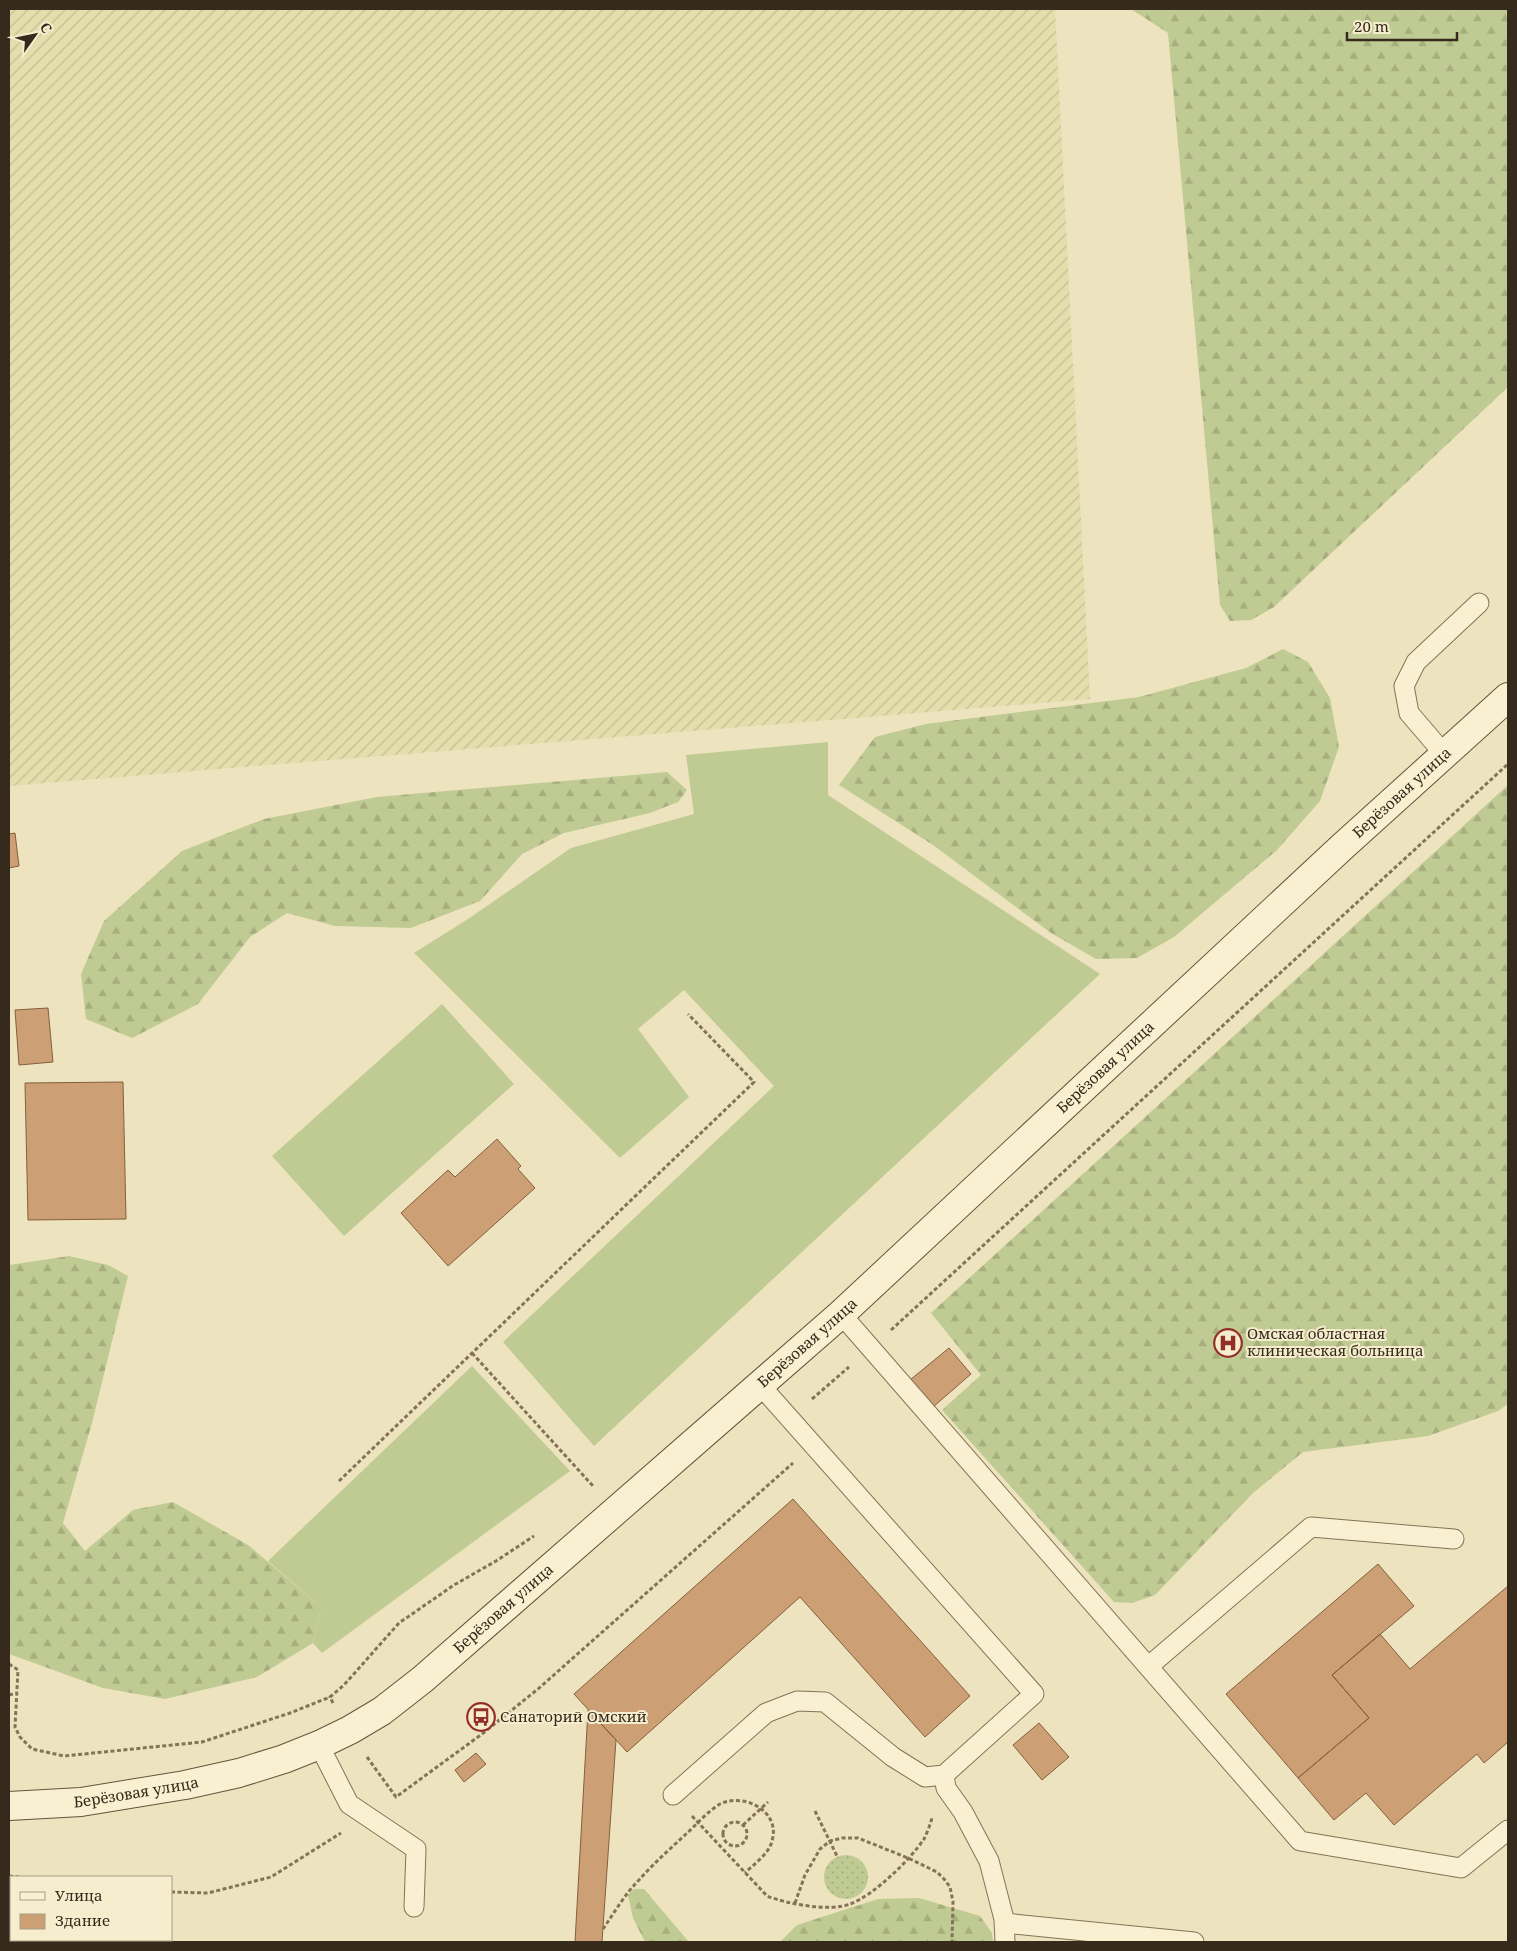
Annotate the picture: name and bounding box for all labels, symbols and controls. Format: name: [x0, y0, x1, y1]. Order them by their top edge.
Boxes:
north arrow: [10, 10, 60, 60]
scale bar: [1347, 10, 1457, 42]
text: 20 m: [1354, 16, 1389, 36]
text: С: [36, 19, 57, 37]
street label: Берёзовая улица: [1348, 742, 1455, 842]
street label: Берёзовая улица: [1052, 1016, 1158, 1117]
street label: Берёзовая улица: [753, 1293, 861, 1391]
place label: Омская областная клиническая больница: [1247, 1323, 1423, 1360]
hospital icon: Омская областная клиническая больница: [1213, 1328, 1243, 1358]
street label: Берёзовая улица: [448, 1559, 557, 1657]
bus stop icon: Санаторий Омский: [466, 1702, 496, 1732]
place label: Санаторий Омский: [500, 1706, 647, 1726]
street label: Берёзовая улица: [73, 1771, 200, 1811]
legend: [10, 1876, 172, 1941]
text: Улица: [55, 1885, 103, 1905]
text: Здание: [55, 1910, 110, 1930]

